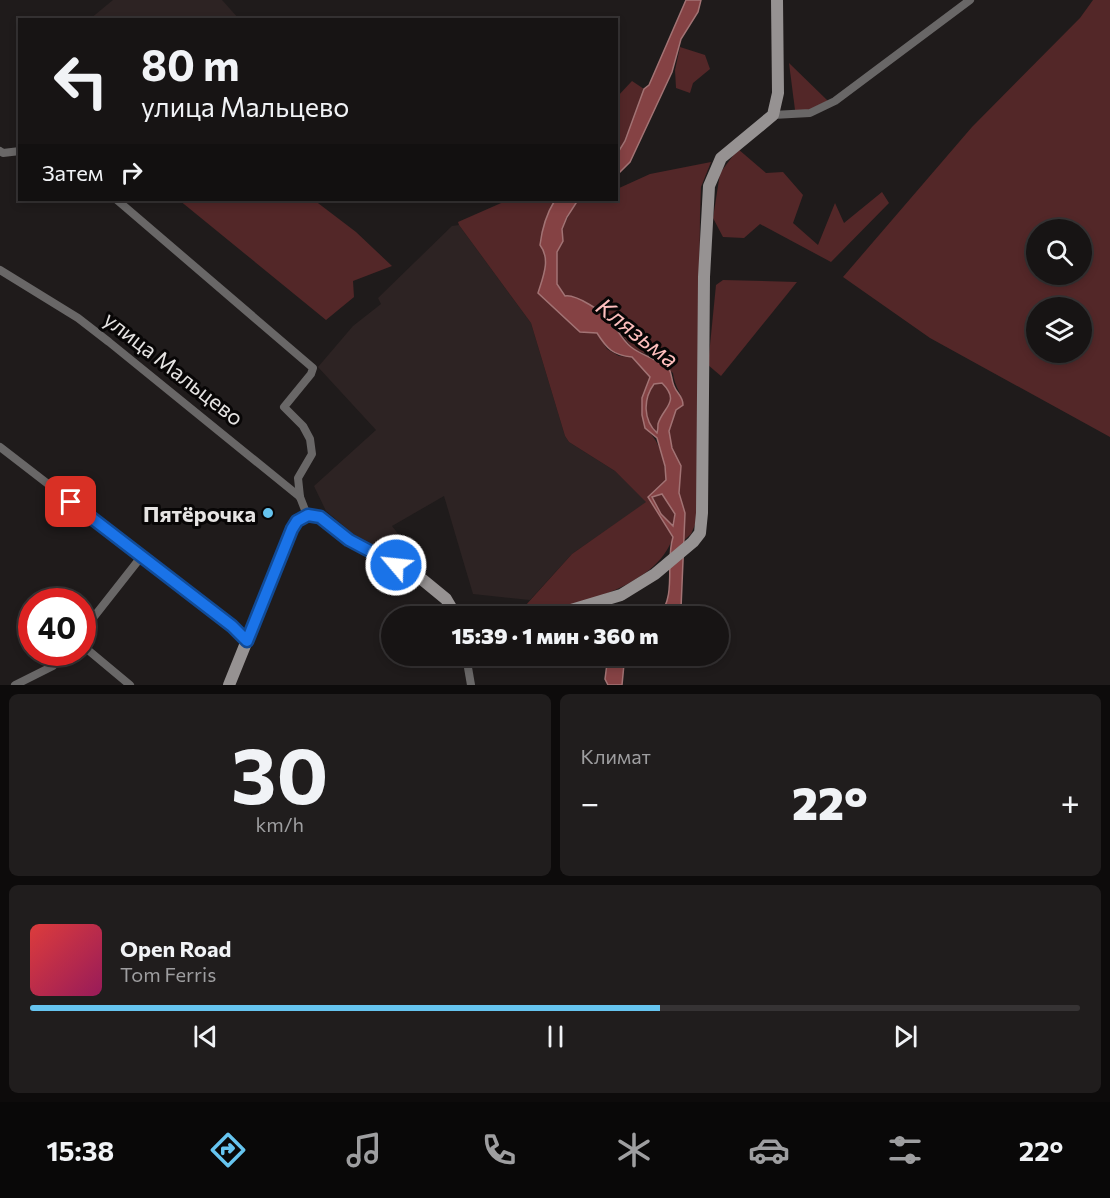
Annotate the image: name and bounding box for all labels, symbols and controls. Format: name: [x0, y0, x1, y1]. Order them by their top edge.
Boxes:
text: 80 m: [141, 38, 240, 90]
icon: left: [42, 42, 120, 120]
text: улица Мальцево: [141, 90, 349, 123]
icon: right: [115, 156, 148, 189]
text: Затем: [42, 159, 103, 186]
map controls: [1026, 219, 1092, 363]
button: search: [1026, 219, 1092, 285]
water label: Клязьма: [591, 291, 685, 373]
button: layers: [1026, 297, 1092, 363]
street label: улица Мальцево: [99, 305, 249, 431]
pin: [45, 476, 96, 527]
icon: arrive: [54, 485, 87, 518]
place label: Пятёрочка: [143, 500, 256, 527]
marker: Пятёрочка: [261, 506, 275, 520]
position arrow: [364, 533, 428, 597]
speed limit sign: 40: [18, 588, 96, 666]
text: 15:39 · 1 мин · 360 m: [452, 622, 658, 649]
text: 30: [231, 725, 328, 820]
text: Климат: [581, 744, 651, 768]
text: 22°: [792, 774, 868, 829]
text: −: [581, 781, 599, 822]
text: +: [1061, 781, 1080, 822]
text: km/h: [255, 812, 304, 836]
text: Open Road: [120, 935, 231, 962]
text: Tom Ferris: [120, 962, 216, 986]
icon: previous: [189, 1020, 222, 1053]
icon: pause: [539, 1020, 572, 1053]
icon: next: [889, 1020, 922, 1053]
icon: directions: [207, 1129, 249, 1171]
icon: music: [343, 1129, 385, 1171]
icon: phone: [478, 1129, 520, 1171]
icon: climate: [613, 1129, 655, 1171]
icon: car: [748, 1129, 790, 1171]
icon: filters: [884, 1129, 926, 1171]
text: 15:38: [47, 1134, 114, 1167]
text: 22°: [1019, 1134, 1063, 1167]

